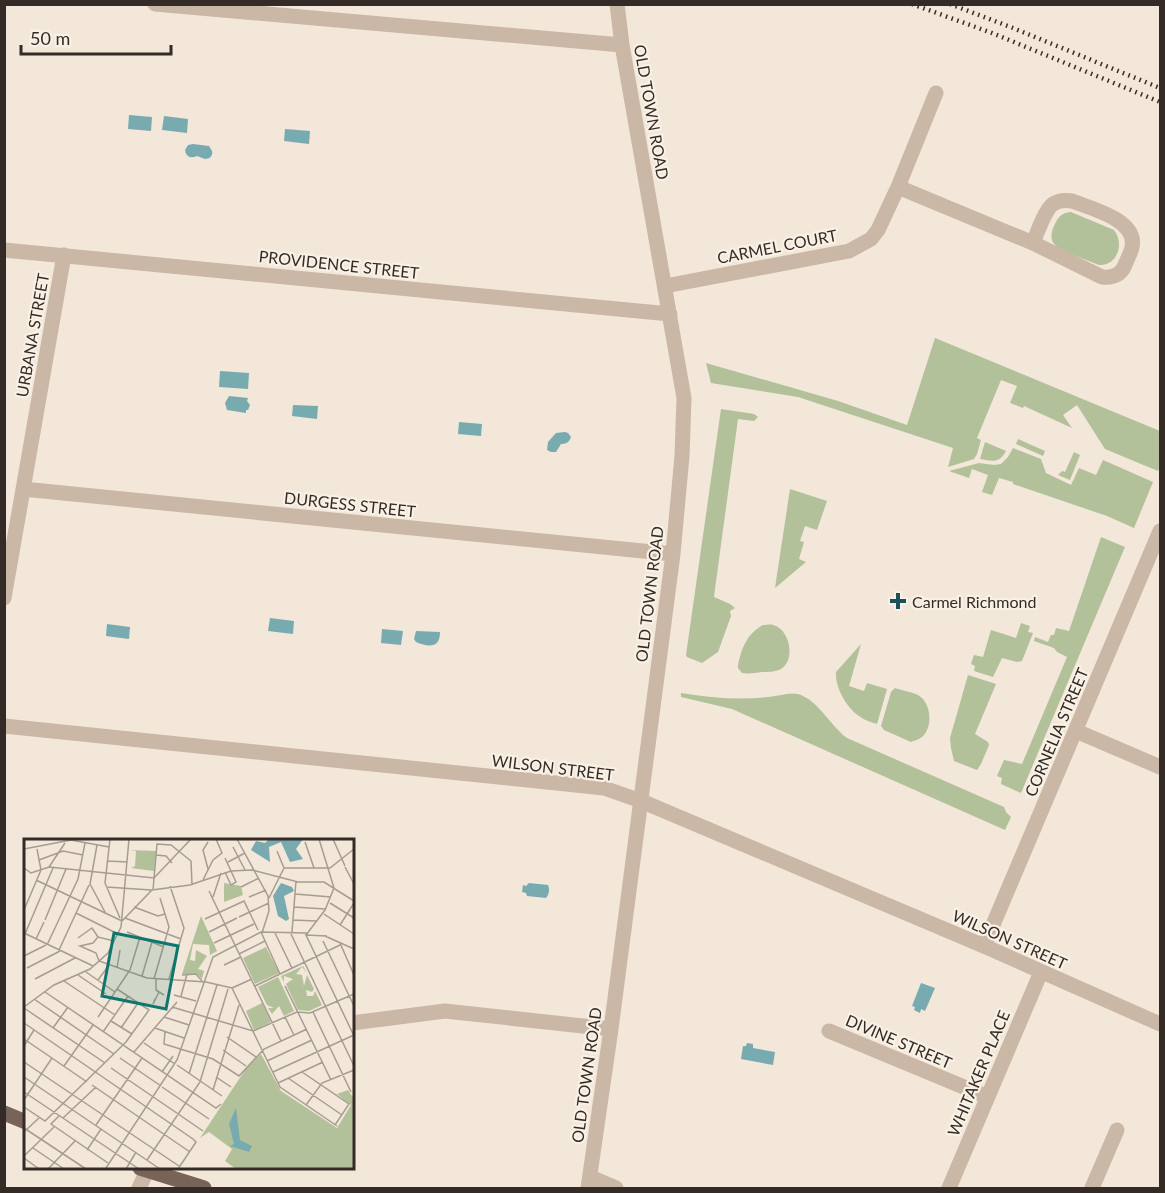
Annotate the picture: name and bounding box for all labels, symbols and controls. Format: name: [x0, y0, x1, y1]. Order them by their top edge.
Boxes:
scale bar: [21, 18, 171, 56]
text: 50 m: [30, 27, 70, 49]
street label: OLD TOWN ROAD: [631, 43, 673, 181]
street label: CARMEL COURT: [715, 225, 839, 267]
street label: PROVIDENCE STREET: [258, 246, 421, 282]
street label: URBANA STREET: [12, 271, 52, 398]
street label: DURGESS STREET: [283, 488, 417, 520]
street label: OLD TOWN ROAD: [631, 525, 667, 663]
marker: Carmel Richmond: [889, 592, 907, 610]
place label: Carmel Richmond: [912, 592, 1036, 611]
street label: CORNELIA STREET: [1020, 664, 1092, 799]
street label: WILSON STREET: [491, 750, 616, 784]
inset map: [24, 839, 354, 1169]
street label: WILSON STREET: [950, 905, 1071, 973]
street label: OLD TOWN ROAD: [567, 1006, 605, 1144]
street label: WHITAKER PLACE: [943, 1007, 1013, 1139]
street label: DIVINE STREET: [843, 1010, 955, 1072]

